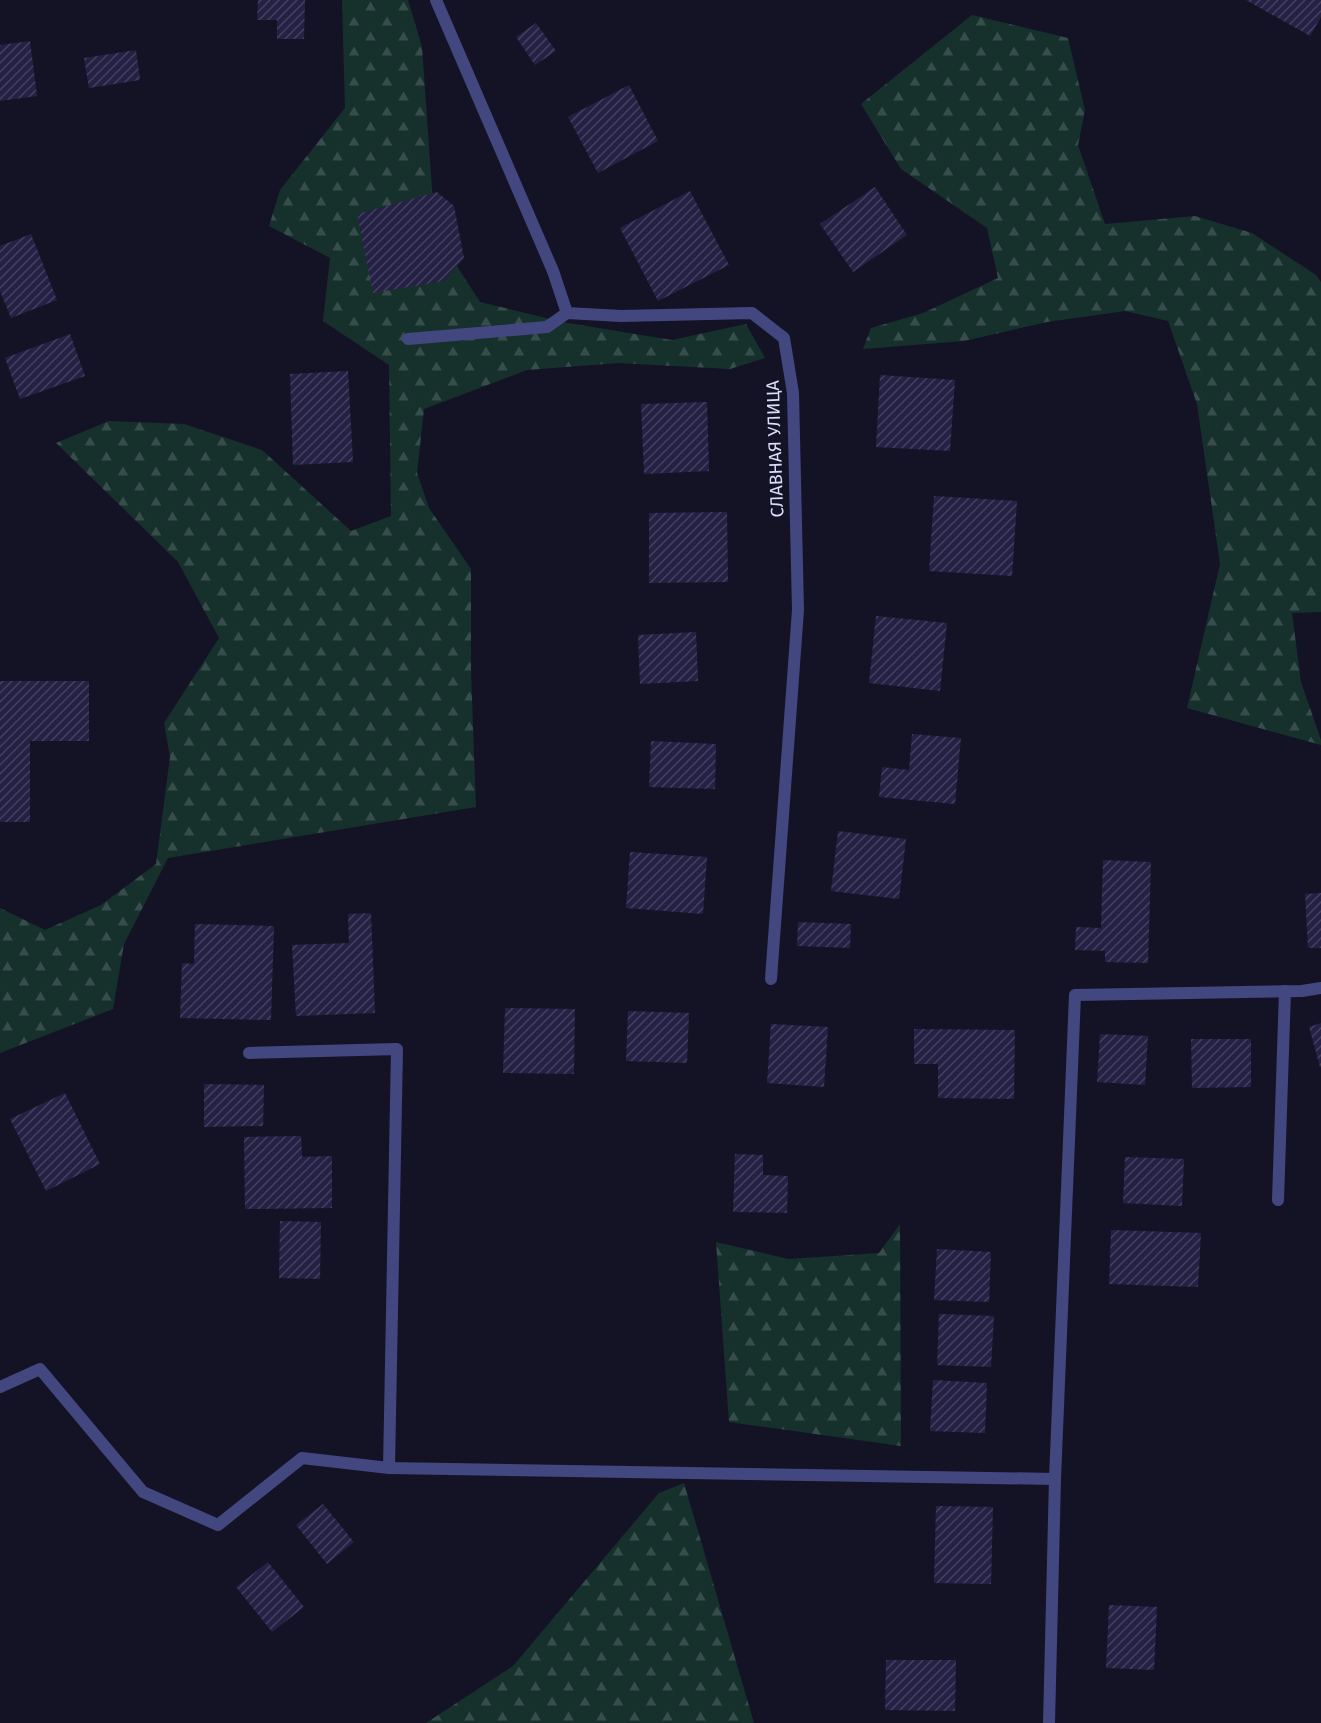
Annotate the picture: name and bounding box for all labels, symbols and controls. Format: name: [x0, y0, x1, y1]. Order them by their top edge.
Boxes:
street label: СЛАВНАЯ УЛИЦА: [762, 379, 788, 518]

